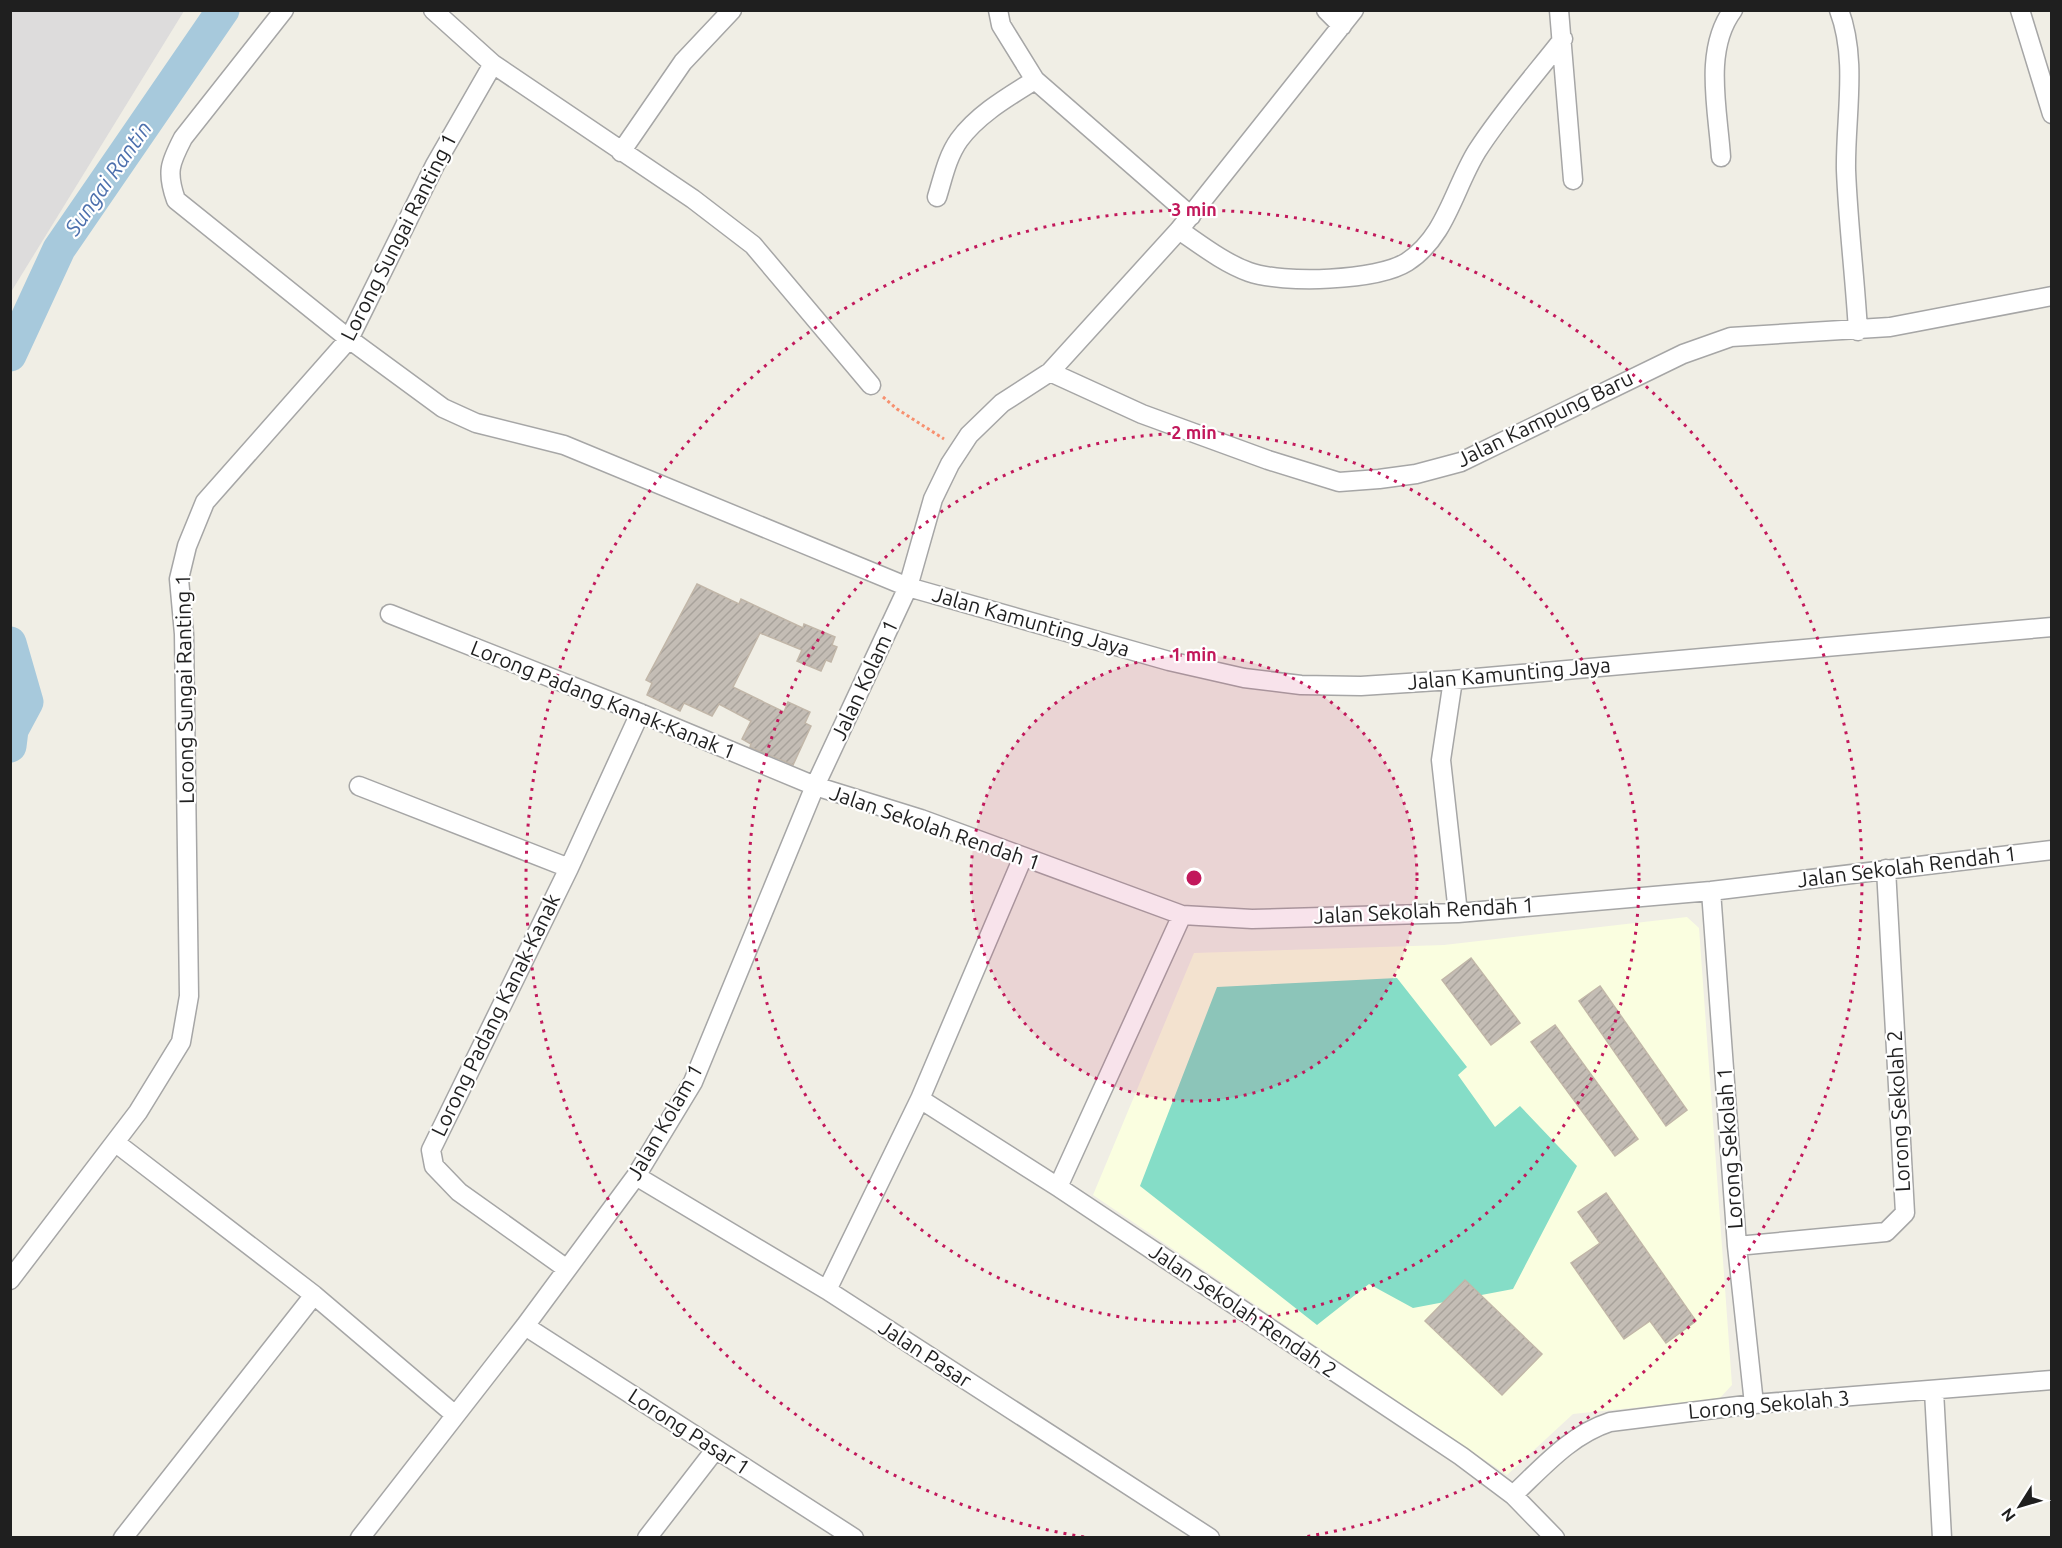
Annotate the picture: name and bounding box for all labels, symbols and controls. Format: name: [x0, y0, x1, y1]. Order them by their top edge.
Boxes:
water label: Sungai Rantin: [59, 116, 156, 240]
street label: Lorong Sungai Ranting 1: [335, 129, 461, 344]
text: 3 min: [1171, 199, 1217, 219]
street label: Jalan Kampung Baru: [1452, 365, 1637, 471]
text: 2 min: [1171, 422, 1217, 442]
street label: Lorong Sungai Ranting 1: [170, 574, 198, 804]
street label: Jalan Kamunting Jaya: [930, 581, 1133, 661]
street label: Jalan Kolam 1: [826, 616, 902, 744]
street label: Lorong Padang Kanak-Kanak 1: [467, 635, 739, 763]
text: 1 min: [1171, 644, 1217, 664]
street label: Jalan Kamunting Jaya: [1406, 652, 1612, 694]
street label: Jalan Sekolah Rendah 1: [827, 780, 1044, 874]
street label: Jalan Sekolah Rendah 1: [1796, 841, 2018, 891]
centre of rings: [1184, 868, 1204, 888]
street label: Lorong Padang Kanak-Kanak: [426, 889, 565, 1140]
street label: Jalan Sekolah Rendah 1: [1313, 892, 1535, 928]
street label: Lorong Sekolah 2: [1882, 1029, 1914, 1193]
street label: Jalan Kolam 1: [621, 1059, 707, 1184]
street label: Lorong Sekolah 1: [1711, 1066, 1747, 1230]
street label: Jalan Sekolah Rendah 2: [1145, 1238, 1342, 1382]
street label: Jalan Pasar: [875, 1314, 976, 1392]
street label: Lorong Pasar 1: [624, 1383, 755, 1479]
street label: Lorong Sekolah 3: [1687, 1385, 1851, 1423]
north arrow: [1990, 1476, 2050, 1536]
text: N: [1997, 1505, 2019, 1525]

